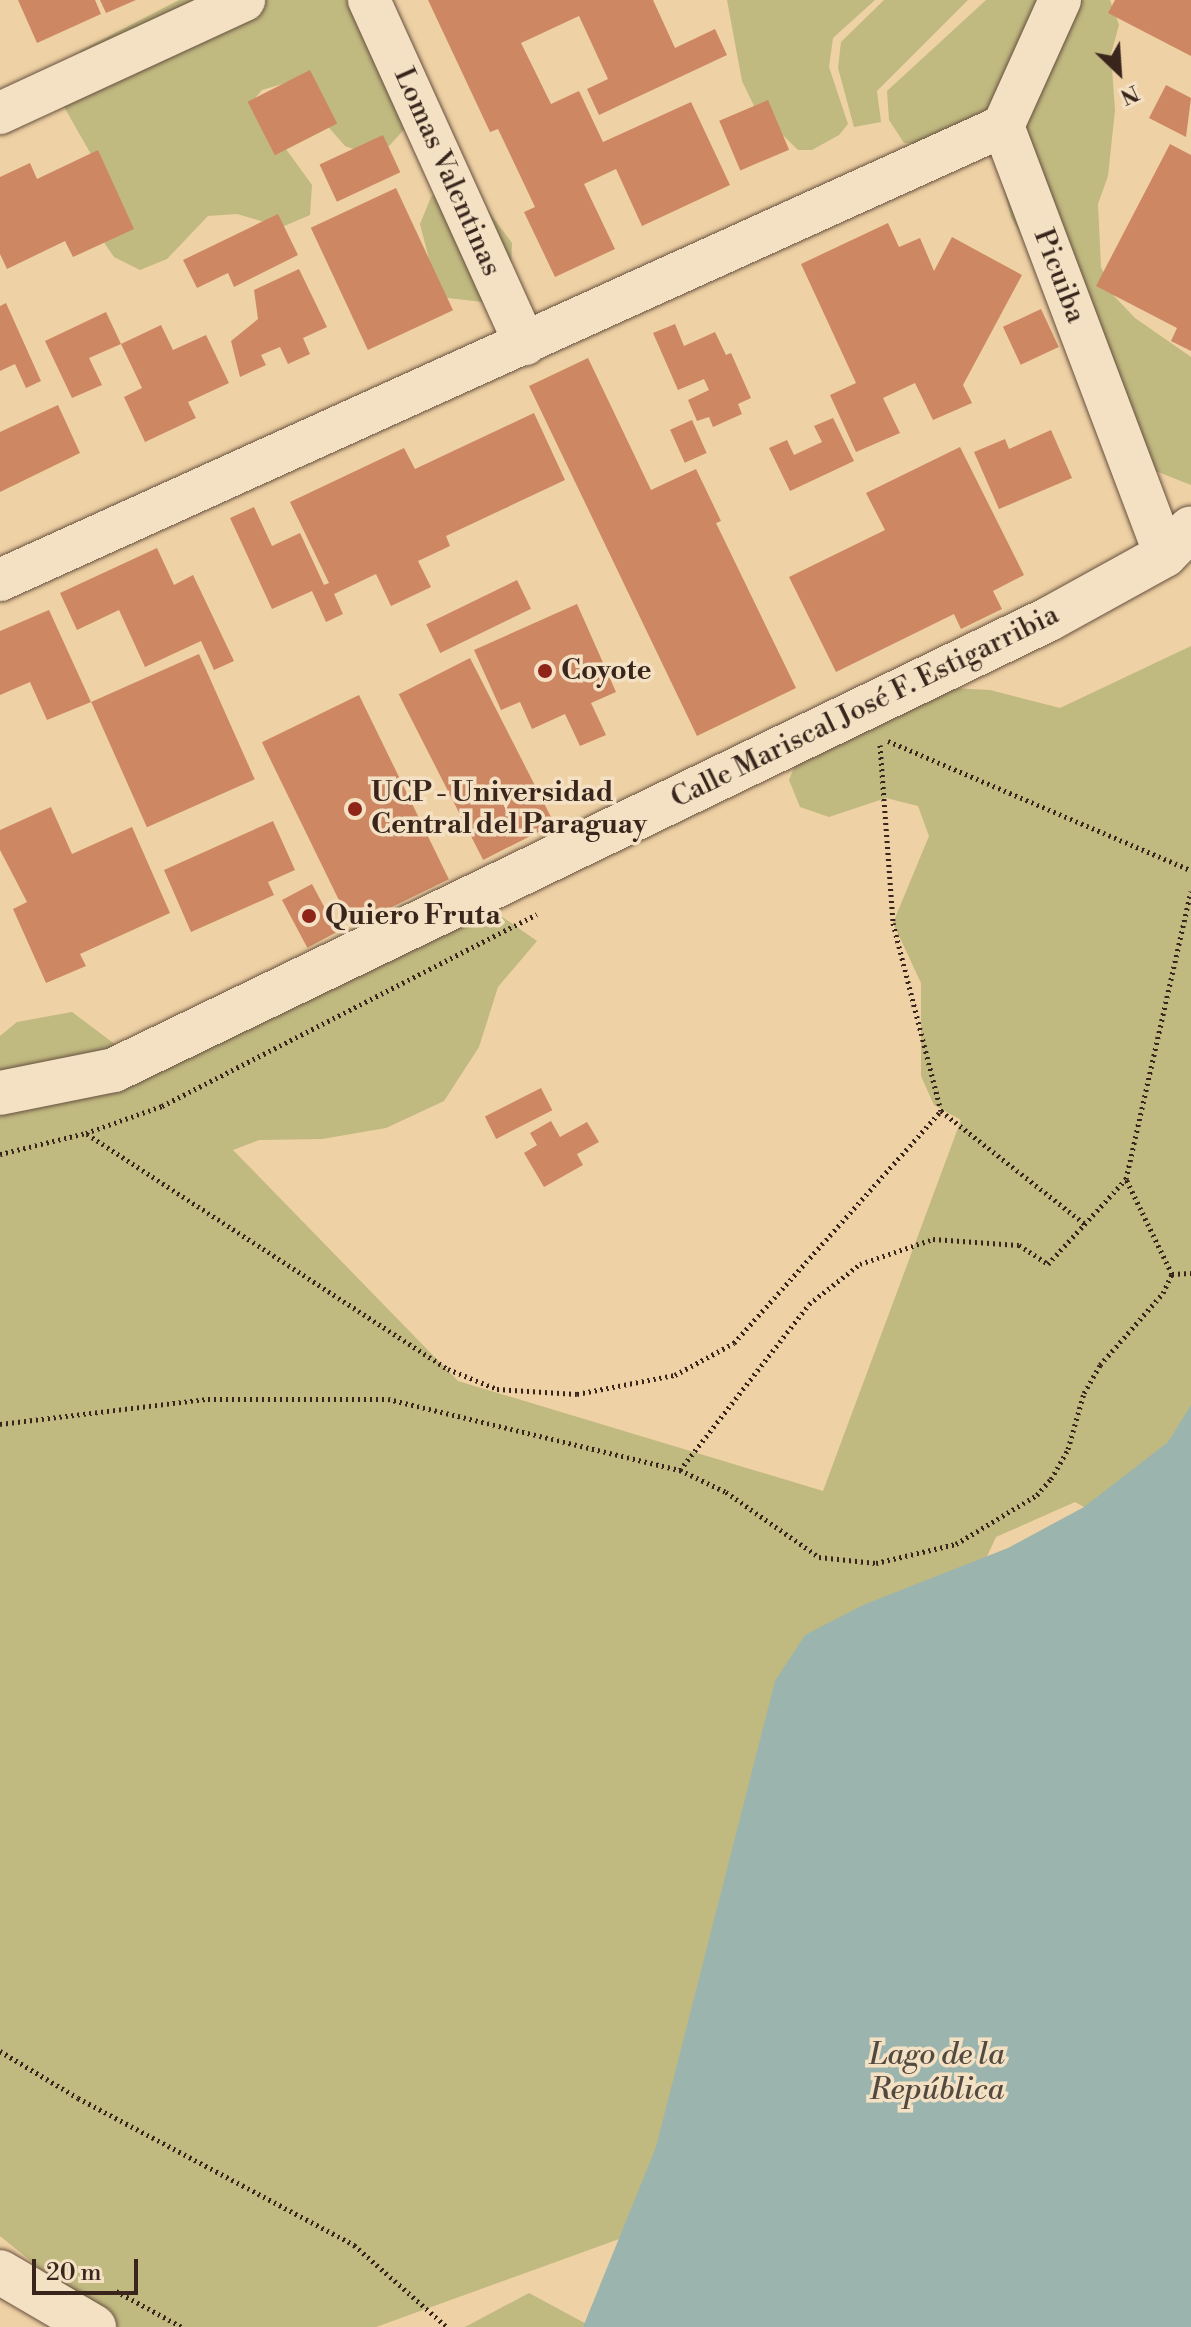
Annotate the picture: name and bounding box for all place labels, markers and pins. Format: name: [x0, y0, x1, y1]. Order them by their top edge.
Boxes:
place label: Coyote: [561, 654, 652, 688]
marker: Coyote: [536, 662, 554, 680]
place label: UCP - Universidad Central del Paraguay: [371, 776, 647, 842]
marker: UCP - Universidad Central del Paraguay: [346, 800, 364, 818]
place label: Quiero Fruta: [325, 899, 501, 933]
marker: Quiero Fruta: [300, 907, 318, 925]

